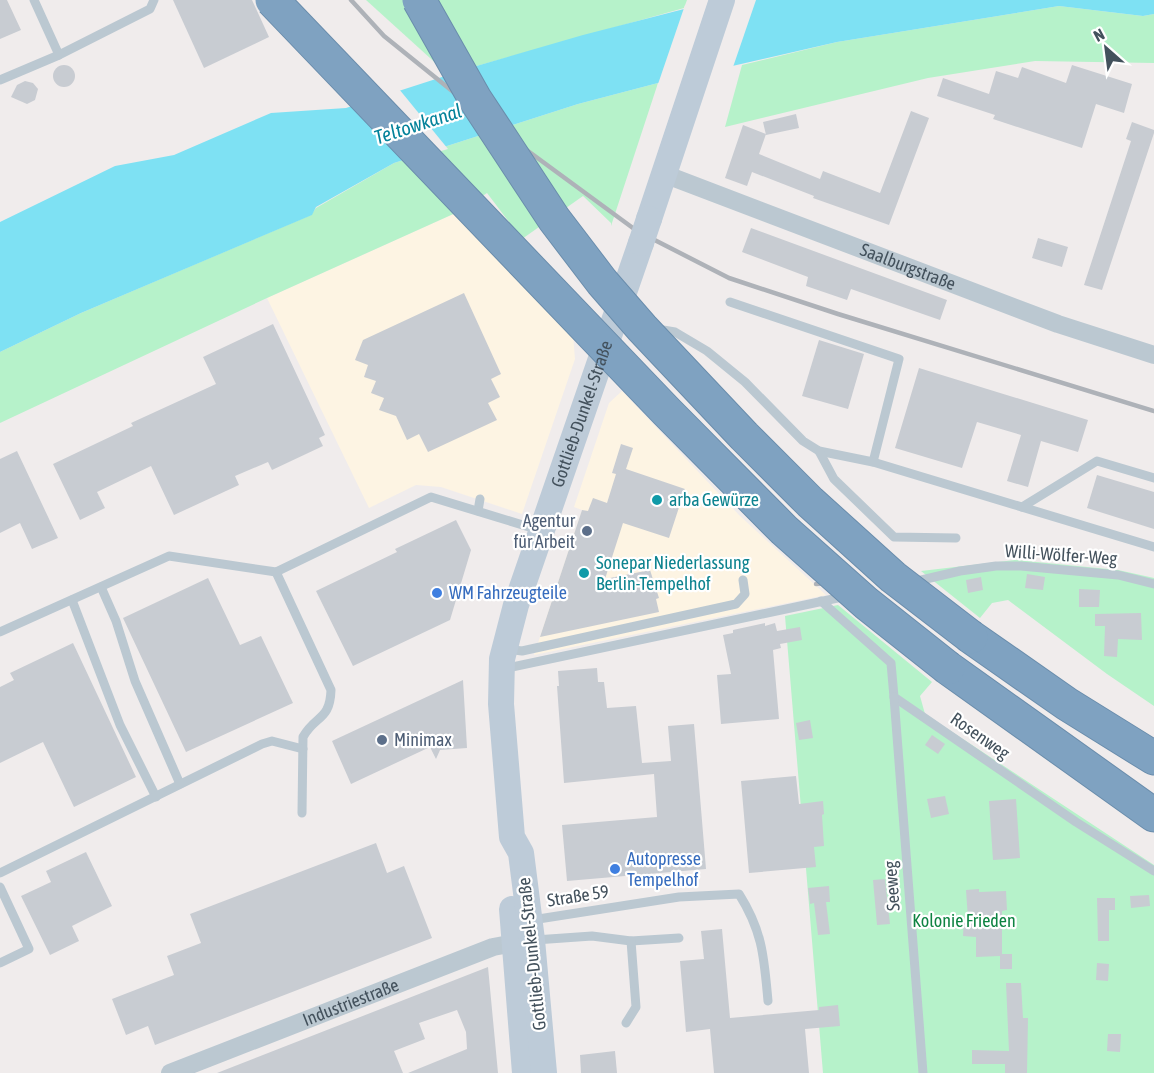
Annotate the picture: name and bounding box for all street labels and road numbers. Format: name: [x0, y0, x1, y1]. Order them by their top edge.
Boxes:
street label: Saalburgstraße: [857, 239, 959, 294]
street label: Gottlieb-Dunkel-Straße: [546, 338, 617, 490]
street label: Willi-Wölfer-Weg: [1004, 540, 1118, 569]
street label: Rosenweg: [947, 708, 1014, 764]
street label: Seeweg: [879, 860, 904, 912]
street label: Gottlieb-Dunkel-Straße: [513, 877, 550, 1032]
street label: Straße 59: [546, 880, 610, 911]
street label: Industriestraße: [300, 974, 402, 1030]

